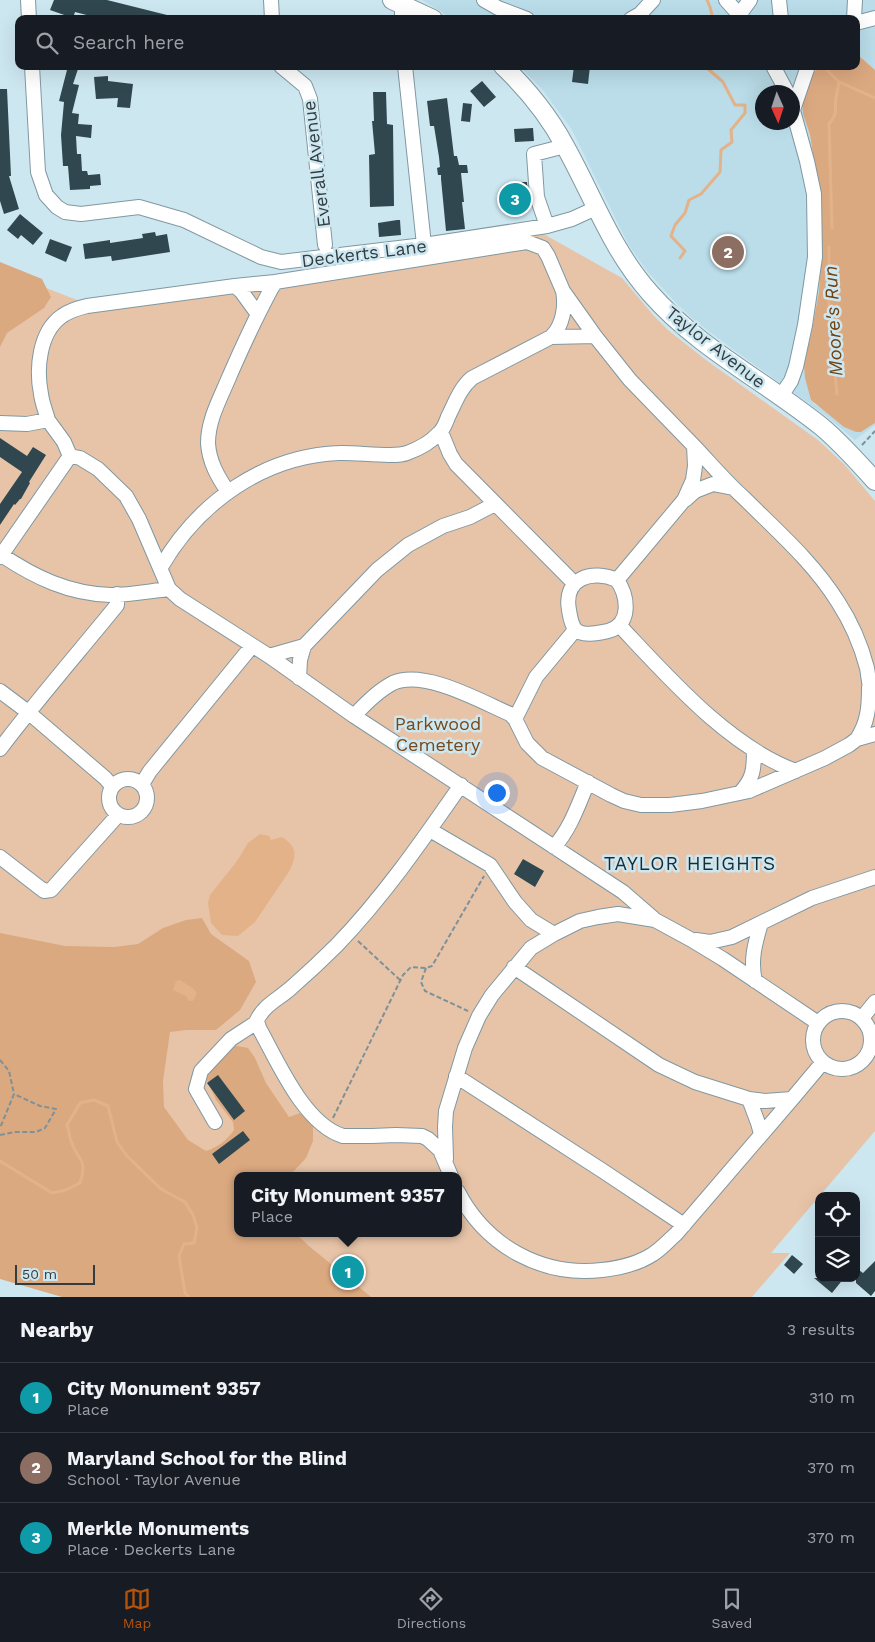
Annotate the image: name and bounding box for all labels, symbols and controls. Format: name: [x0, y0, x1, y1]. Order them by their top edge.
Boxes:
search box: [15, 15, 860, 70]
icon: search: [33, 29, 61, 57]
text: Search here: [73, 31, 184, 54]
north arrow: [755, 85, 800, 130]
street label: Everall Avenue: [298, 99, 334, 229]
pin: 3: [499, 180, 531, 218]
pin: 2: [712, 233, 744, 271]
street label: Deckerts Lane: [300, 235, 428, 271]
water label: Moore's Run: [819, 265, 847, 377]
street label: Taylor Avenue: [662, 302, 770, 392]
park label: Parkwood Cemetery: [395, 713, 481, 755]
your location: [484, 780, 510, 806]
district label: TAYLOR HEIGHTS: [604, 852, 776, 875]
popup: [234, 1172, 462, 1237]
text: City Monument 9357: [251, 1184, 445, 1207]
map controls: [815, 1192, 860, 1282]
button: locate: [815, 1192, 860, 1237]
text: Place: [251, 1207, 293, 1226]
button: layers: [815, 1237, 860, 1282]
pin: 1: [332, 1253, 364, 1291]
scale bar: [15, 1262, 95, 1285]
text: 50 m: [22, 1266, 57, 1282]
text: Nearby: [20, 1317, 93, 1342]
text: 3 results: [787, 1320, 855, 1339]
text: City Monument 9357: [67, 1377, 261, 1400]
text: 1: [33, 1388, 39, 1407]
text: 310 m: [809, 1388, 855, 1407]
text: Place: [67, 1400, 109, 1419]
text: Maryland School for the Blind: [67, 1447, 347, 1470]
text: 2: [31, 1458, 41, 1477]
text: 370 m: [807, 1458, 855, 1477]
text: School · Taylor Avenue: [67, 1470, 241, 1489]
text: Merkle Monuments: [67, 1517, 249, 1540]
text: 3: [31, 1528, 41, 1547]
text: 370 m: [807, 1528, 855, 1547]
text: Place · Deckerts Lane: [67, 1540, 236, 1559]
tab: Map: [123, 1585, 151, 1631]
tab: Directions: [397, 1585, 466, 1631]
tab: Saved: [712, 1585, 752, 1631]

